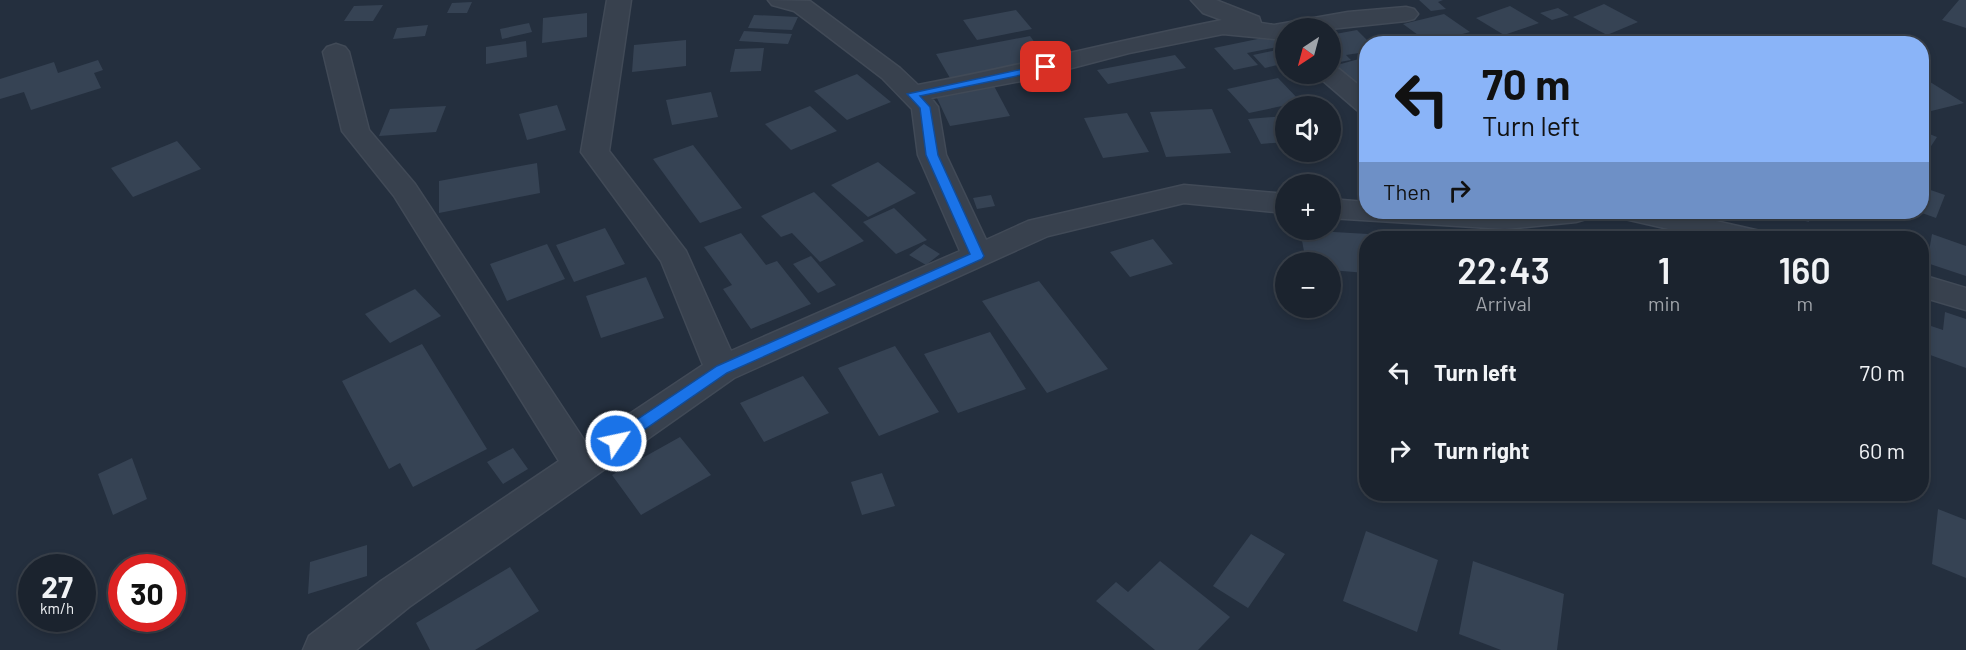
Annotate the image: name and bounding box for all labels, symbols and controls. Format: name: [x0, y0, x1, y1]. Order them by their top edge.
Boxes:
north arrow: [1275, 18, 1341, 84]
map controls: [1275, 18, 1341, 318]
pin: [1020, 41, 1071, 92]
icon: arrive: [1029, 50, 1062, 83]
text: 70 m: [1482, 58, 1570, 108]
icon: left: [1383, 60, 1461, 138]
button: sound: [1275, 96, 1341, 162]
text: Turn left: [1482, 109, 1580, 141]
button: +: [1275, 174, 1341, 240]
icon: right: [1443, 174, 1476, 207]
text: Then: [1383, 178, 1431, 204]
text: 22:43: [1457, 248, 1550, 291]
text: 1: [1658, 248, 1671, 291]
text: 160: [1779, 248, 1831, 291]
button: −: [1275, 252, 1341, 318]
text: Arrival: [1476, 291, 1531, 315]
text: min: [1648, 291, 1680, 315]
text: m: [1796, 291, 1813, 315]
icon: left: [1383, 356, 1416, 389]
text: Turn left: [1434, 359, 1517, 385]
text: 70 m: [1860, 359, 1905, 385]
position arrow: [584, 409, 648, 473]
icon: right: [1383, 434, 1416, 467]
text: Turn right: [1434, 437, 1529, 463]
text: 60 m: [1859, 437, 1905, 463]
speed limit sign: 30: [108, 554, 186, 632]
text: 27: [41, 568, 73, 604]
text: km/h: [40, 599, 74, 617]

